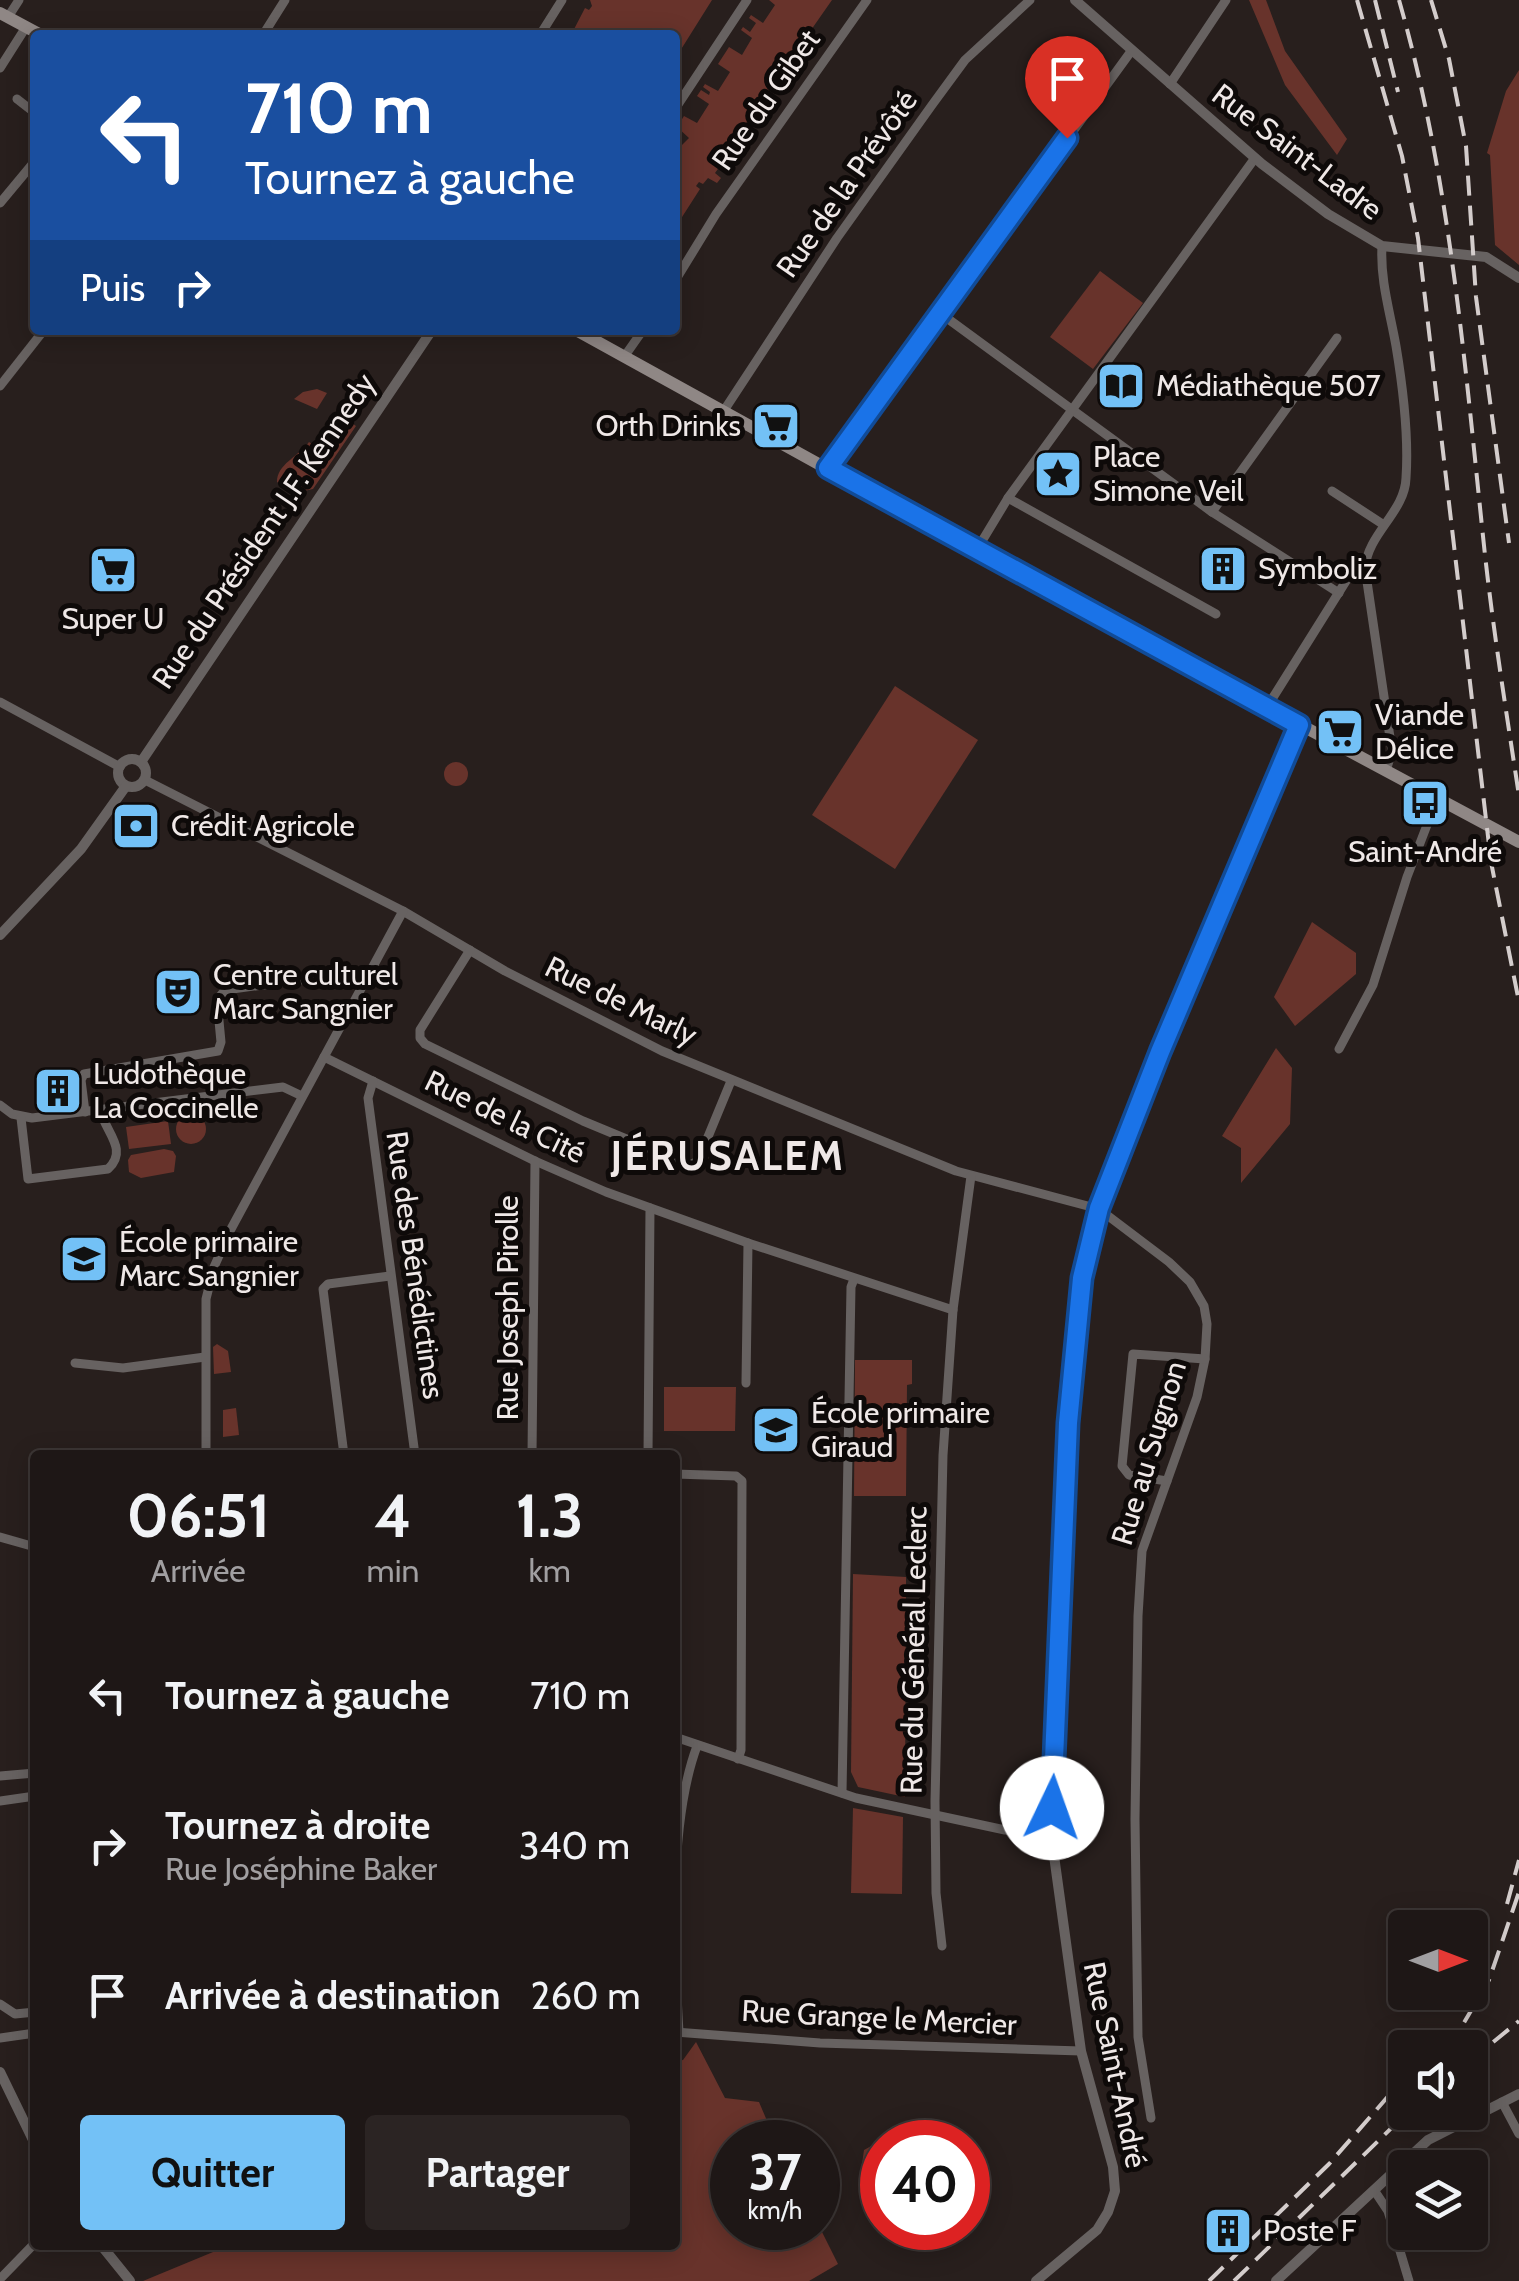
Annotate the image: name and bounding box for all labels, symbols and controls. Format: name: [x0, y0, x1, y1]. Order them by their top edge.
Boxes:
street label: Rue du Gibet: [704, 22, 828, 177]
pin: [1025, 36, 1110, 139]
icon: arrive: [1040, 51, 1095, 106]
text: 710 m: [245, 65, 433, 151]
icon: left: [80, 70, 210, 200]
street label: Rue Saint-Ladre: [1205, 76, 1390, 228]
street label: Rue de la Prévôté: [768, 83, 925, 284]
text: Tournez à gauche: [245, 151, 575, 205]
icon: right: [165, 260, 220, 315]
text: Puis: [80, 264, 145, 311]
library icon: Médiathèque 507: [1095, 360, 1147, 412]
street label: Rue du Président J.F. Kennedy: [144, 366, 383, 696]
place label: Médiathèque 507: [1156, 367, 1381, 404]
supermarket icon: Orth Drinks: [750, 400, 802, 452]
place label: Orth Drinks: [595, 407, 741, 444]
place label: Place Simone Veil: [1093, 438, 1244, 509]
place icon: Place Simone Veil: [1032, 448, 1084, 500]
building icon: Symboliz: [1197, 543, 1249, 595]
supermarket icon: Super U: [87, 544, 139, 596]
place label: Symboliz: [1258, 550, 1377, 587]
place label: Super U: [61, 600, 165, 637]
place label: Viande Délice: [1375, 696, 1464, 767]
supermarket icon: Viande Délice: [1314, 706, 1366, 758]
bus stop icon: Saint-André: [1399, 777, 1451, 829]
bank icon: Crédit Agricole: [110, 800, 162, 852]
place label: Crédit Agricole: [171, 807, 355, 844]
place label: Saint-André: [1348, 833, 1502, 870]
street label: Rue de Marly: [539, 948, 703, 1053]
place label: Centre culturel Marc Sangnier: [213, 956, 398, 1027]
theatre icon: Centre culturel Marc Sangnier: [152, 966, 204, 1018]
place label: Ludothèque La Coccinelle: [93, 1055, 259, 1126]
street label: Rue de la Cité: [419, 1062, 591, 1171]
building icon: Ludothèque La Coccinelle: [32, 1065, 84, 1117]
street label: Rue des Bénédictines: [378, 1129, 453, 1401]
district label: JÉRUSALEM: [610, 1131, 845, 1180]
street label: Rue Joseph Pirolle: [489, 1195, 526, 1421]
place label: École primaire Marc Sangnier: [119, 1223, 299, 1294]
school or university icon: École primaire Marc Sangnier: [58, 1233, 110, 1285]
street label: Rue au Sugnon: [1103, 1356, 1194, 1549]
place label: École primaire Giraud: [811, 1394, 990, 1465]
school or university icon: École primaire Giraud: [750, 1404, 802, 1456]
text: 06:51: [126, 1479, 270, 1552]
text: 4: [374, 1479, 412, 1552]
text: 1.3: [516, 1479, 584, 1552]
street label: Rue du Général Leclerc: [892, 1505, 935, 1794]
text: Arrivée: [151, 1551, 246, 1590]
text: min: [367, 1551, 419, 1590]
text: km: [528, 1551, 571, 1590]
icon: left: [80, 1668, 135, 1723]
text: Tournez à gauche: [165, 1672, 450, 1719]
text: 710 m: [530, 1672, 630, 1719]
position arrow: [1000, 1756, 1104, 1860]
text: Tournez à droite: [165, 1802, 430, 1849]
icon: right: [80, 1818, 135, 1873]
text: 340 m: [519, 1822, 630, 1869]
text: Rue Joséphine Baker: [165, 1849, 437, 1888]
north arrow: [1388, 1910, 1488, 2010]
map controls: [1388, 1910, 1488, 2250]
street label: Rue Saint-André: [1076, 1959, 1155, 2171]
icon: arrive: [80, 1968, 135, 2023]
text: Arrivée à destination: [165, 1972, 501, 2019]
text: 260 m: [531, 1972, 641, 2019]
street label: Rue Grange le Mercier: [741, 1992, 1018, 2043]
button: sound: [1388, 2030, 1488, 2130]
button: Quitter: [80, 2115, 345, 2230]
button: Partager: [365, 2115, 630, 2230]
speed limit sign: 40: [860, 2120, 990, 2250]
text: 37: [749, 2142, 801, 2203]
button: layers: [1388, 2150, 1488, 2250]
text: km/h: [748, 2195, 802, 2225]
building icon: Poste F: [1202, 2205, 1254, 2257]
place label: Poste F: [1263, 2212, 1357, 2249]

